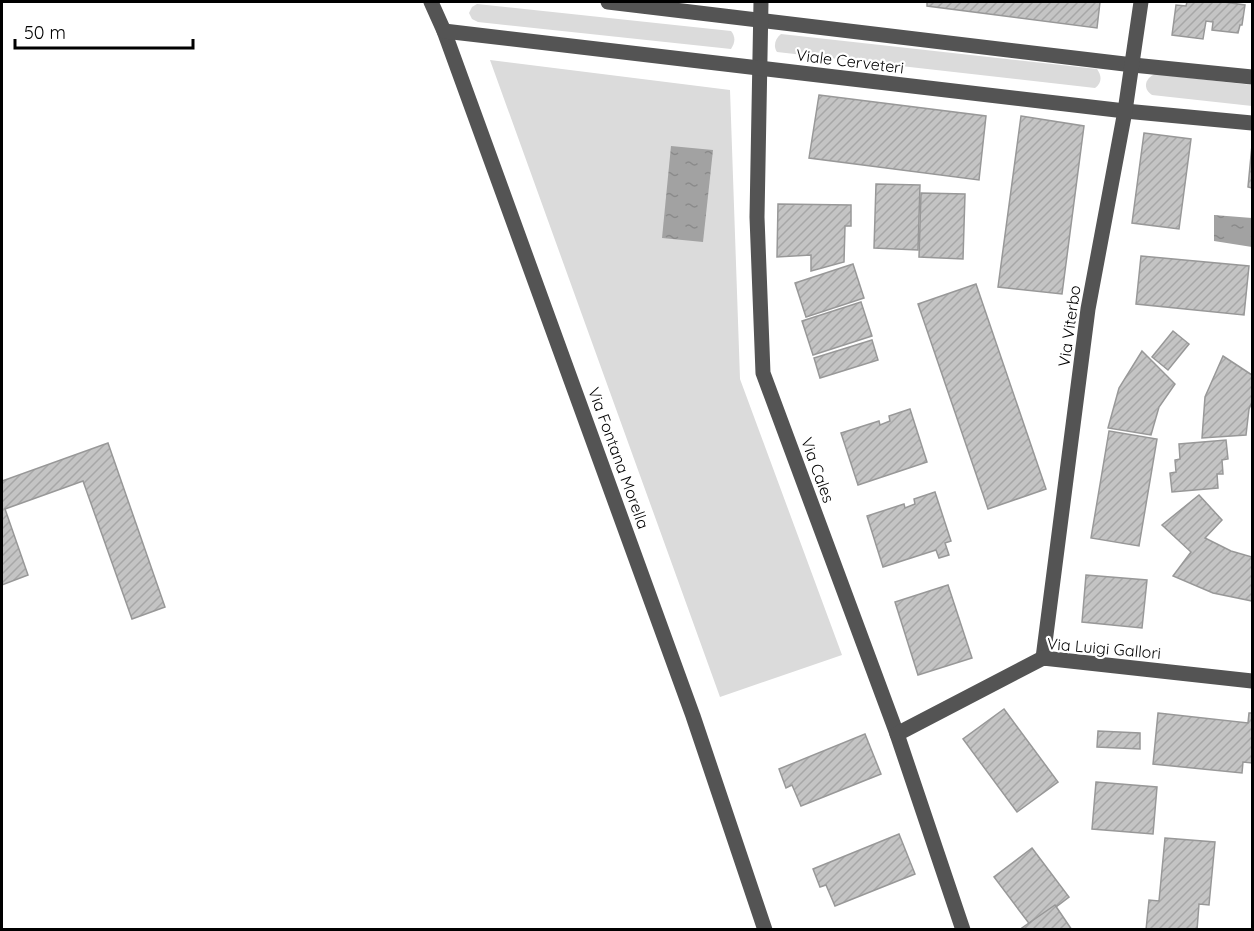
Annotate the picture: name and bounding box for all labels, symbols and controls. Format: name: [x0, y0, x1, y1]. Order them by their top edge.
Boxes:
scale bar: [15, 12, 194, 50]
text: 50 m: [24, 21, 66, 44]
street label: Viale Cerveteri: [795, 44, 905, 78]
street label: Via Viterbo: [1053, 284, 1085, 368]
street label: Via Fontana Morella: [584, 385, 654, 531]
street label: Via Cales: [797, 434, 839, 506]
street label: Via Luigi Gallori: [1046, 633, 1162, 663]

